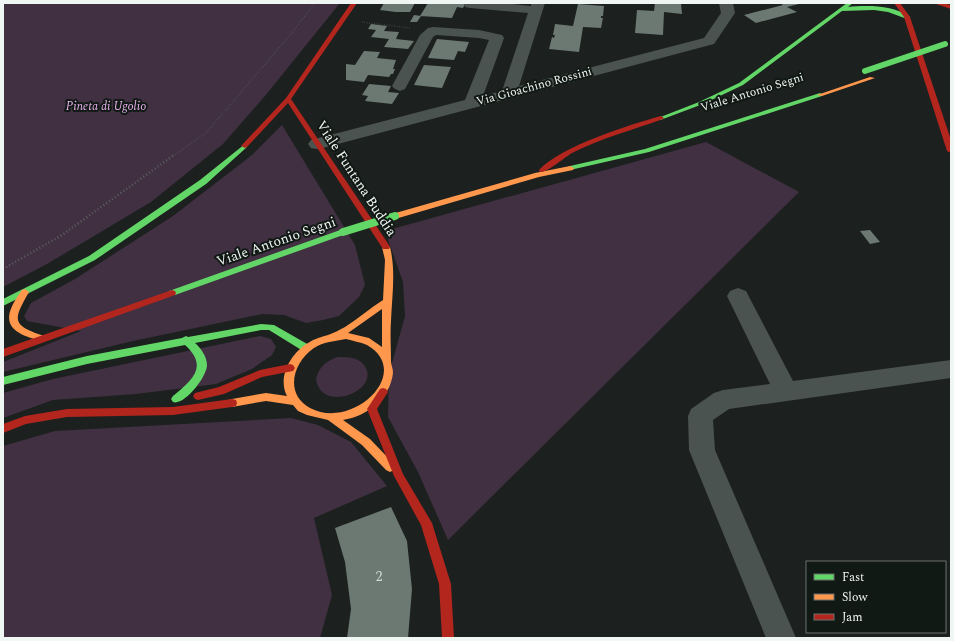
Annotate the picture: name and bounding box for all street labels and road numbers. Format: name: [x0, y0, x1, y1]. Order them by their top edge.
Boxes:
street label: Via Gioachino Rossini: [474, 62, 594, 111]
street label: Viale Antonio Segni: [698, 68, 806, 117]
street label: Viale Funtana Buddia: [311, 116, 402, 241]
street label: Viale Antonio Segni: [214, 211, 339, 272]

